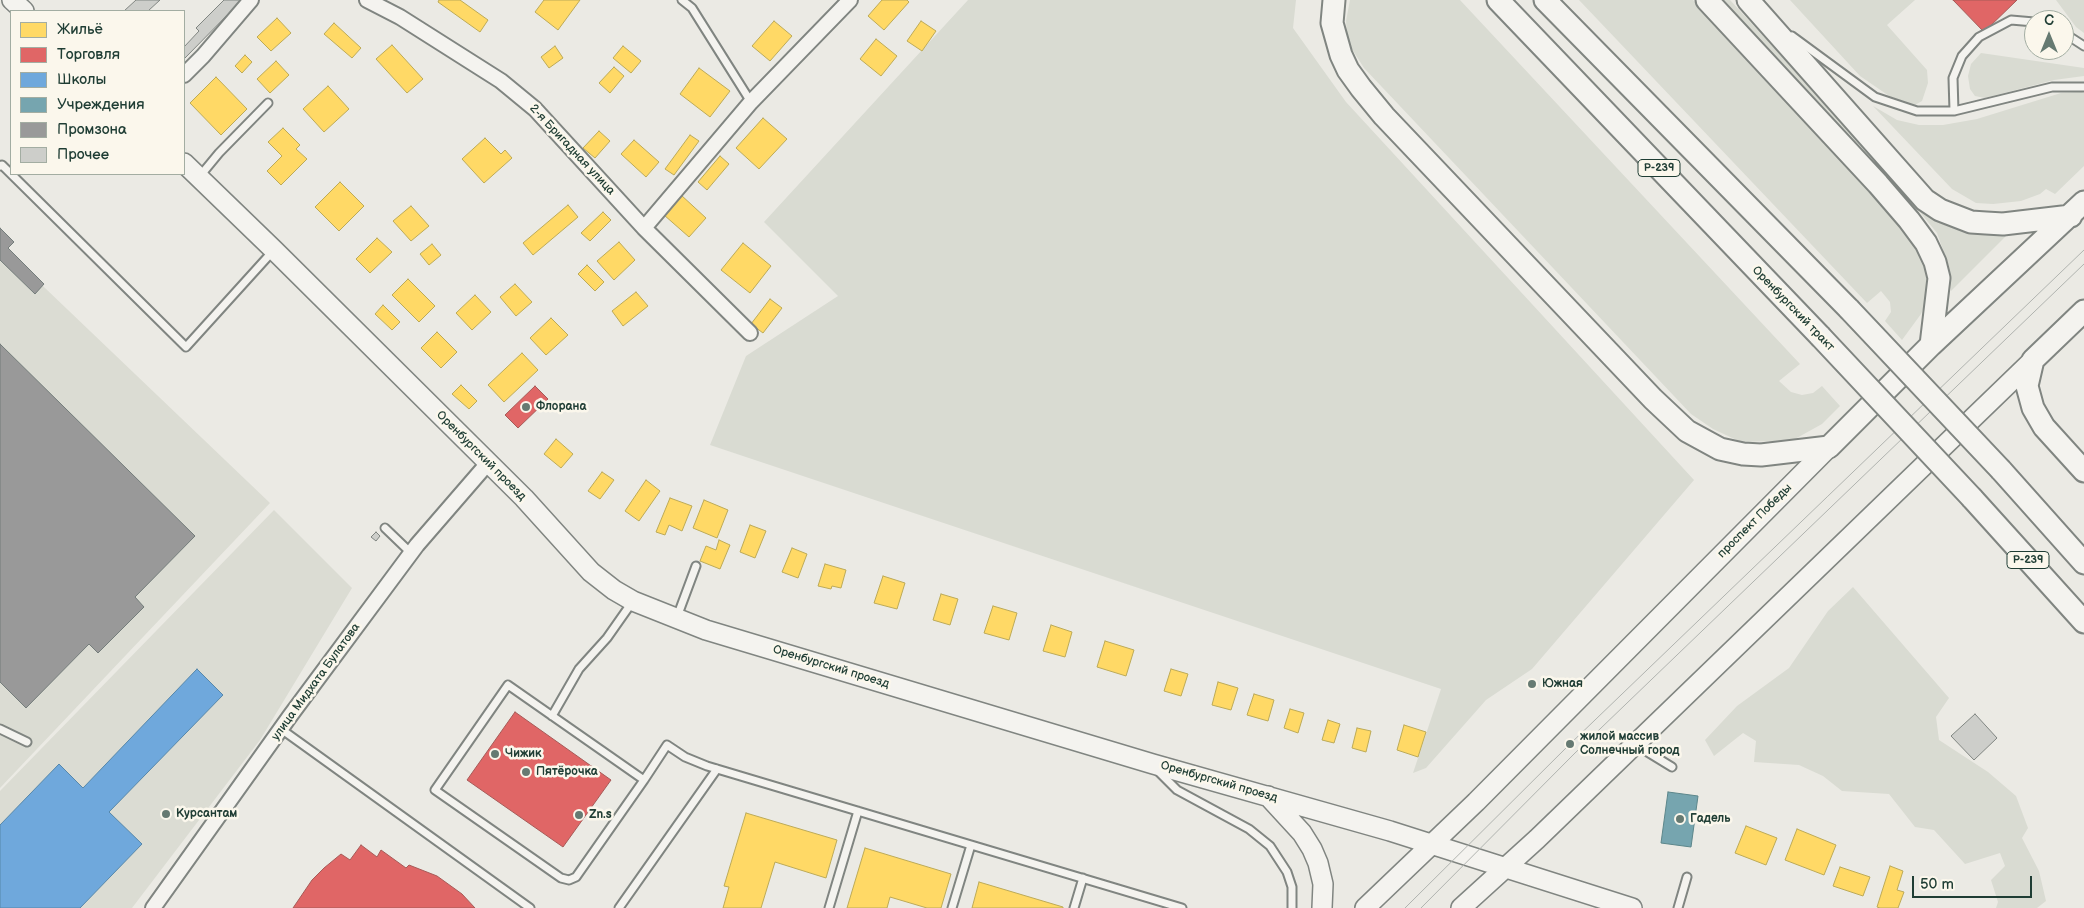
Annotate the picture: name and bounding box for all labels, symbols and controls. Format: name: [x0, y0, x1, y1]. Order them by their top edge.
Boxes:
legend: [10, 10, 185, 175]
north arrow: [2024, 10, 2074, 60]
text: С: [2044, 12, 2054, 29]
text: Жильё: [57, 20, 103, 39]
text: Торговля: [57, 45, 120, 64]
text: Школы: [57, 70, 106, 89]
text: Учреждения: [57, 95, 144, 114]
street label: 2-я Бригадная улица: [526, 102, 618, 198]
text: Промзона: [57, 120, 127, 139]
text: Прочее: [57, 145, 109, 164]
road number: Р-239: [1638, 160, 1680, 177]
street label: Оренбургский тракт: [1749, 263, 1837, 355]
place label: Флорана: [536, 400, 586, 414]
marker: Флорана: [520, 401, 532, 413]
street label: Оренбургский проезд: [433, 408, 529, 504]
street label: проспект Победы: [1715, 481, 1795, 561]
road number: Р-239: [2007, 552, 2049, 568]
street label: улица Мидхата Булатова: [269, 621, 363, 743]
street label: Оренбургский проезд: [771, 642, 891, 692]
place label: Южная: [1542, 677, 1583, 691]
marker: Южная: [1526, 678, 1538, 690]
place label: жилой массив Солнечный город: [1580, 730, 1679, 758]
marker: жилой массив Солнечный город: [1564, 738, 1576, 750]
place label: Чижик: [505, 747, 542, 761]
marker: Чижик: [489, 748, 501, 760]
street label: Оренбургский проезд: [1159, 758, 1279, 806]
place label: Пятёрочка: [536, 765, 598, 779]
marker: Пятёрочка: [520, 766, 532, 778]
place label: Курсантам: [176, 807, 237, 821]
marker: Курсантам: [160, 808, 172, 820]
place label: Zn.s: [589, 808, 612, 822]
marker: Zn.s: [573, 809, 585, 821]
place label: Гадель: [1690, 812, 1730, 826]
marker: Гадель: [1674, 813, 1686, 825]
scale bar: [1914, 866, 2034, 898]
text: 50 m: [1920, 875, 1954, 894]

